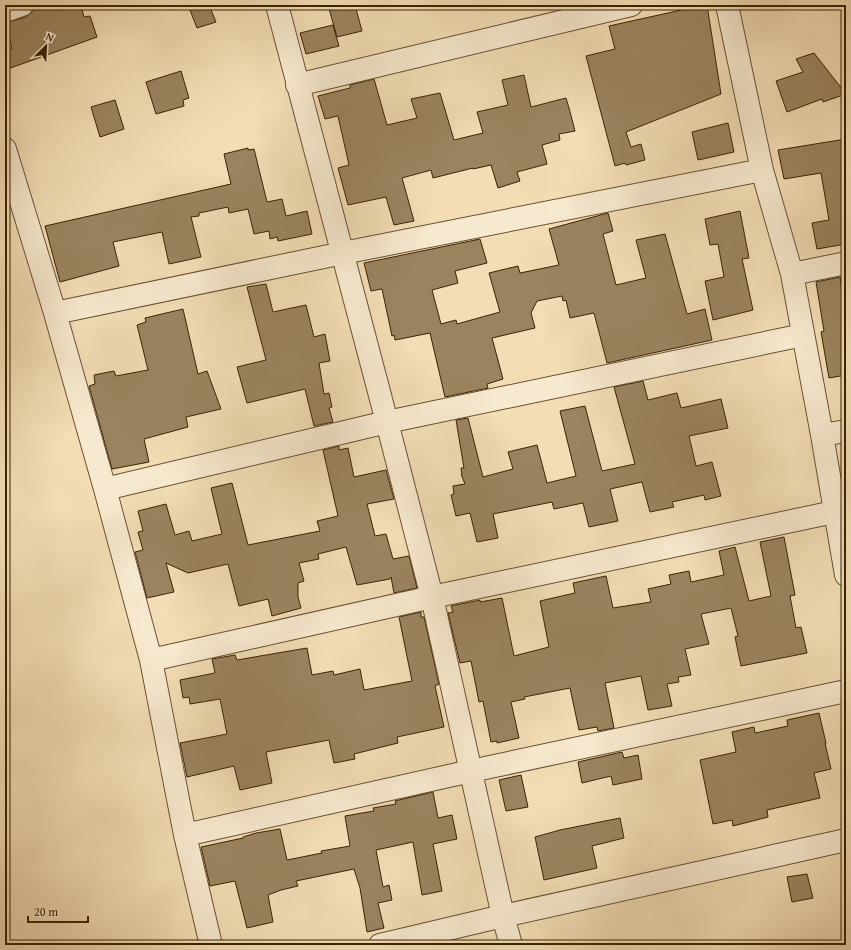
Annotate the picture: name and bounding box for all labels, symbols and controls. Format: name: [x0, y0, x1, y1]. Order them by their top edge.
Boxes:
north arrow: [26, 26, 66, 66]
text: N: [43, 28, 57, 46]
scale bar: [28, 898, 88, 924]
text: 20 m: [34, 903, 58, 920]

